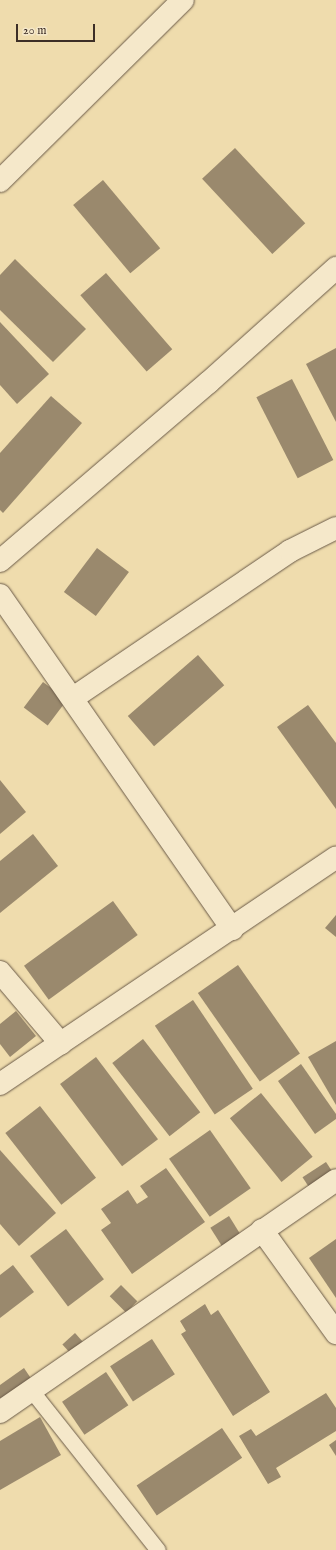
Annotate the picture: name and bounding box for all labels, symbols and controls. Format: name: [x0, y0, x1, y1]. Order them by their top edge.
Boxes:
scale bar: [18, 16, 97, 42]
text: 20 m: [23, 23, 46, 38]

